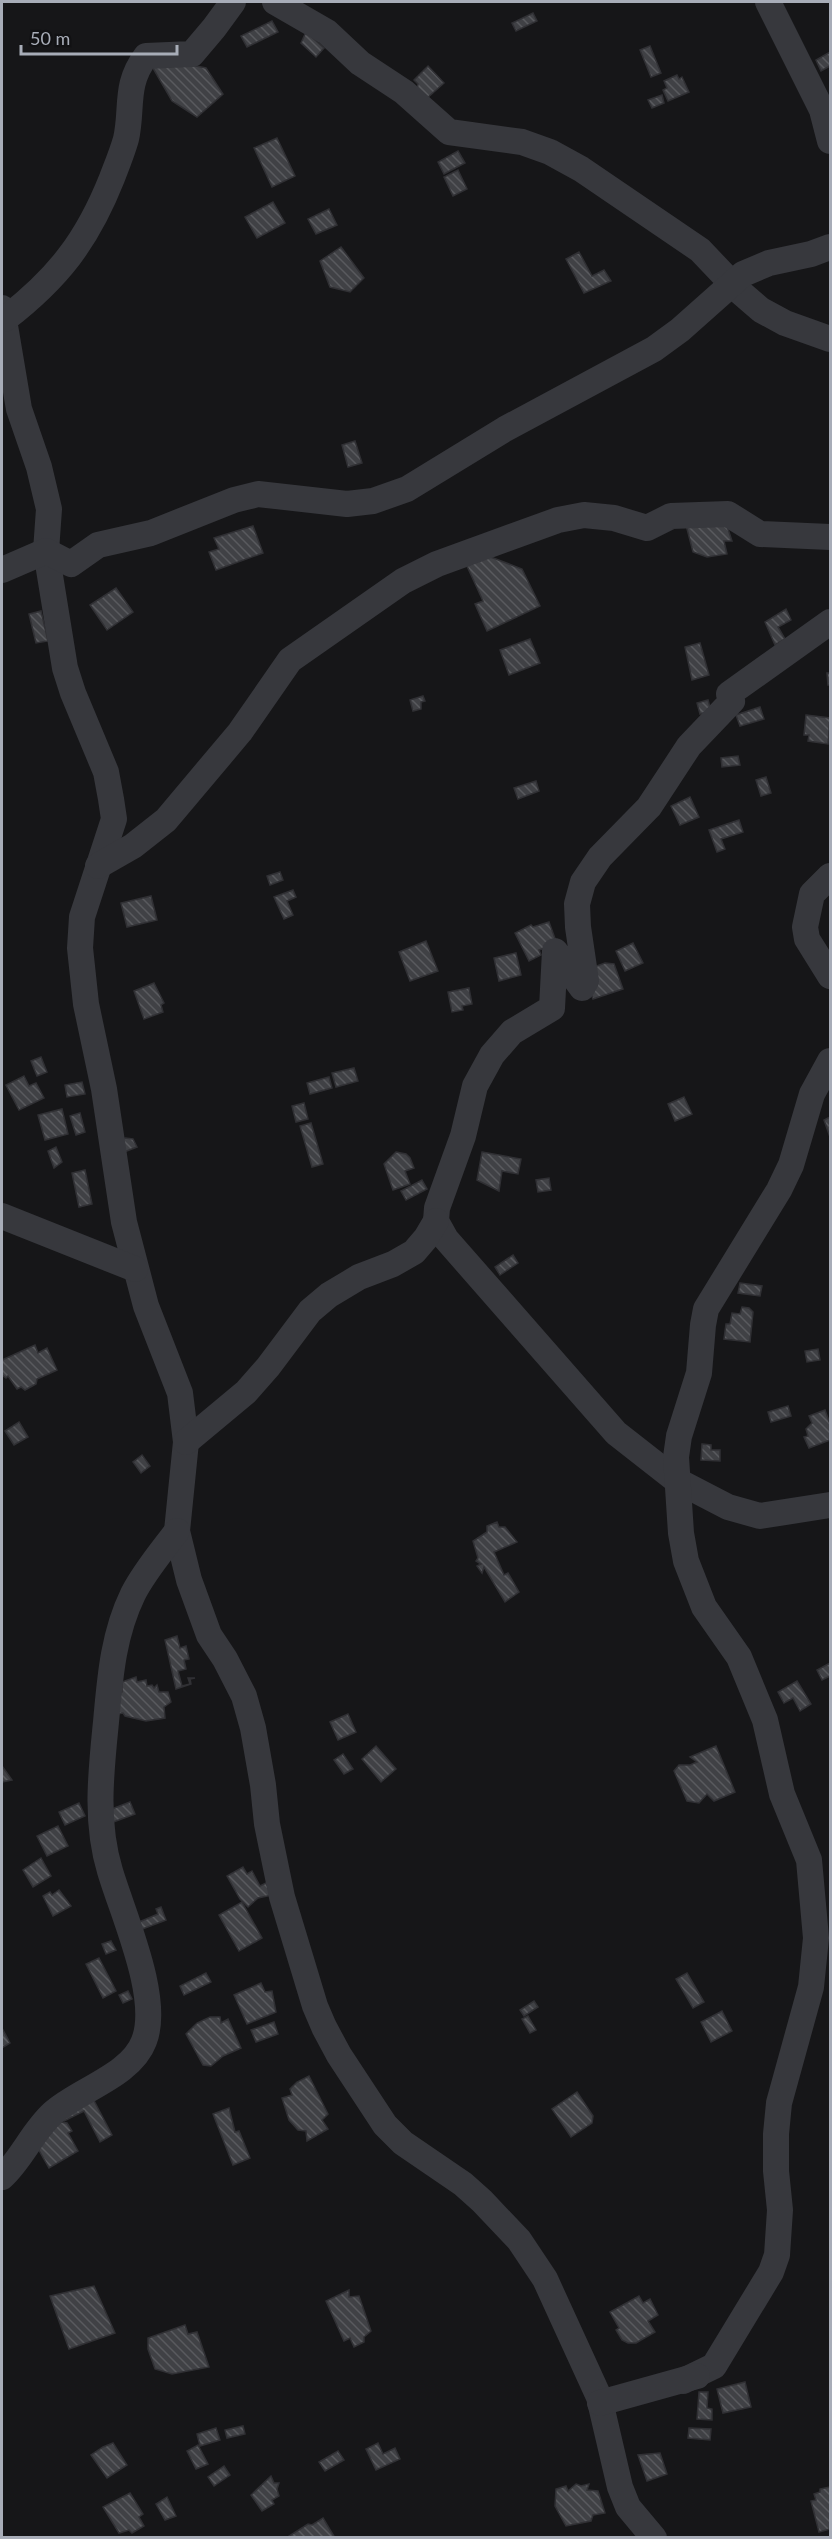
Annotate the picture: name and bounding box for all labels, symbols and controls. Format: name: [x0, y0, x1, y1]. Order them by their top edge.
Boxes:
scale bar: [21, 18, 177, 56]
text: 50 m: [30, 27, 70, 49]

